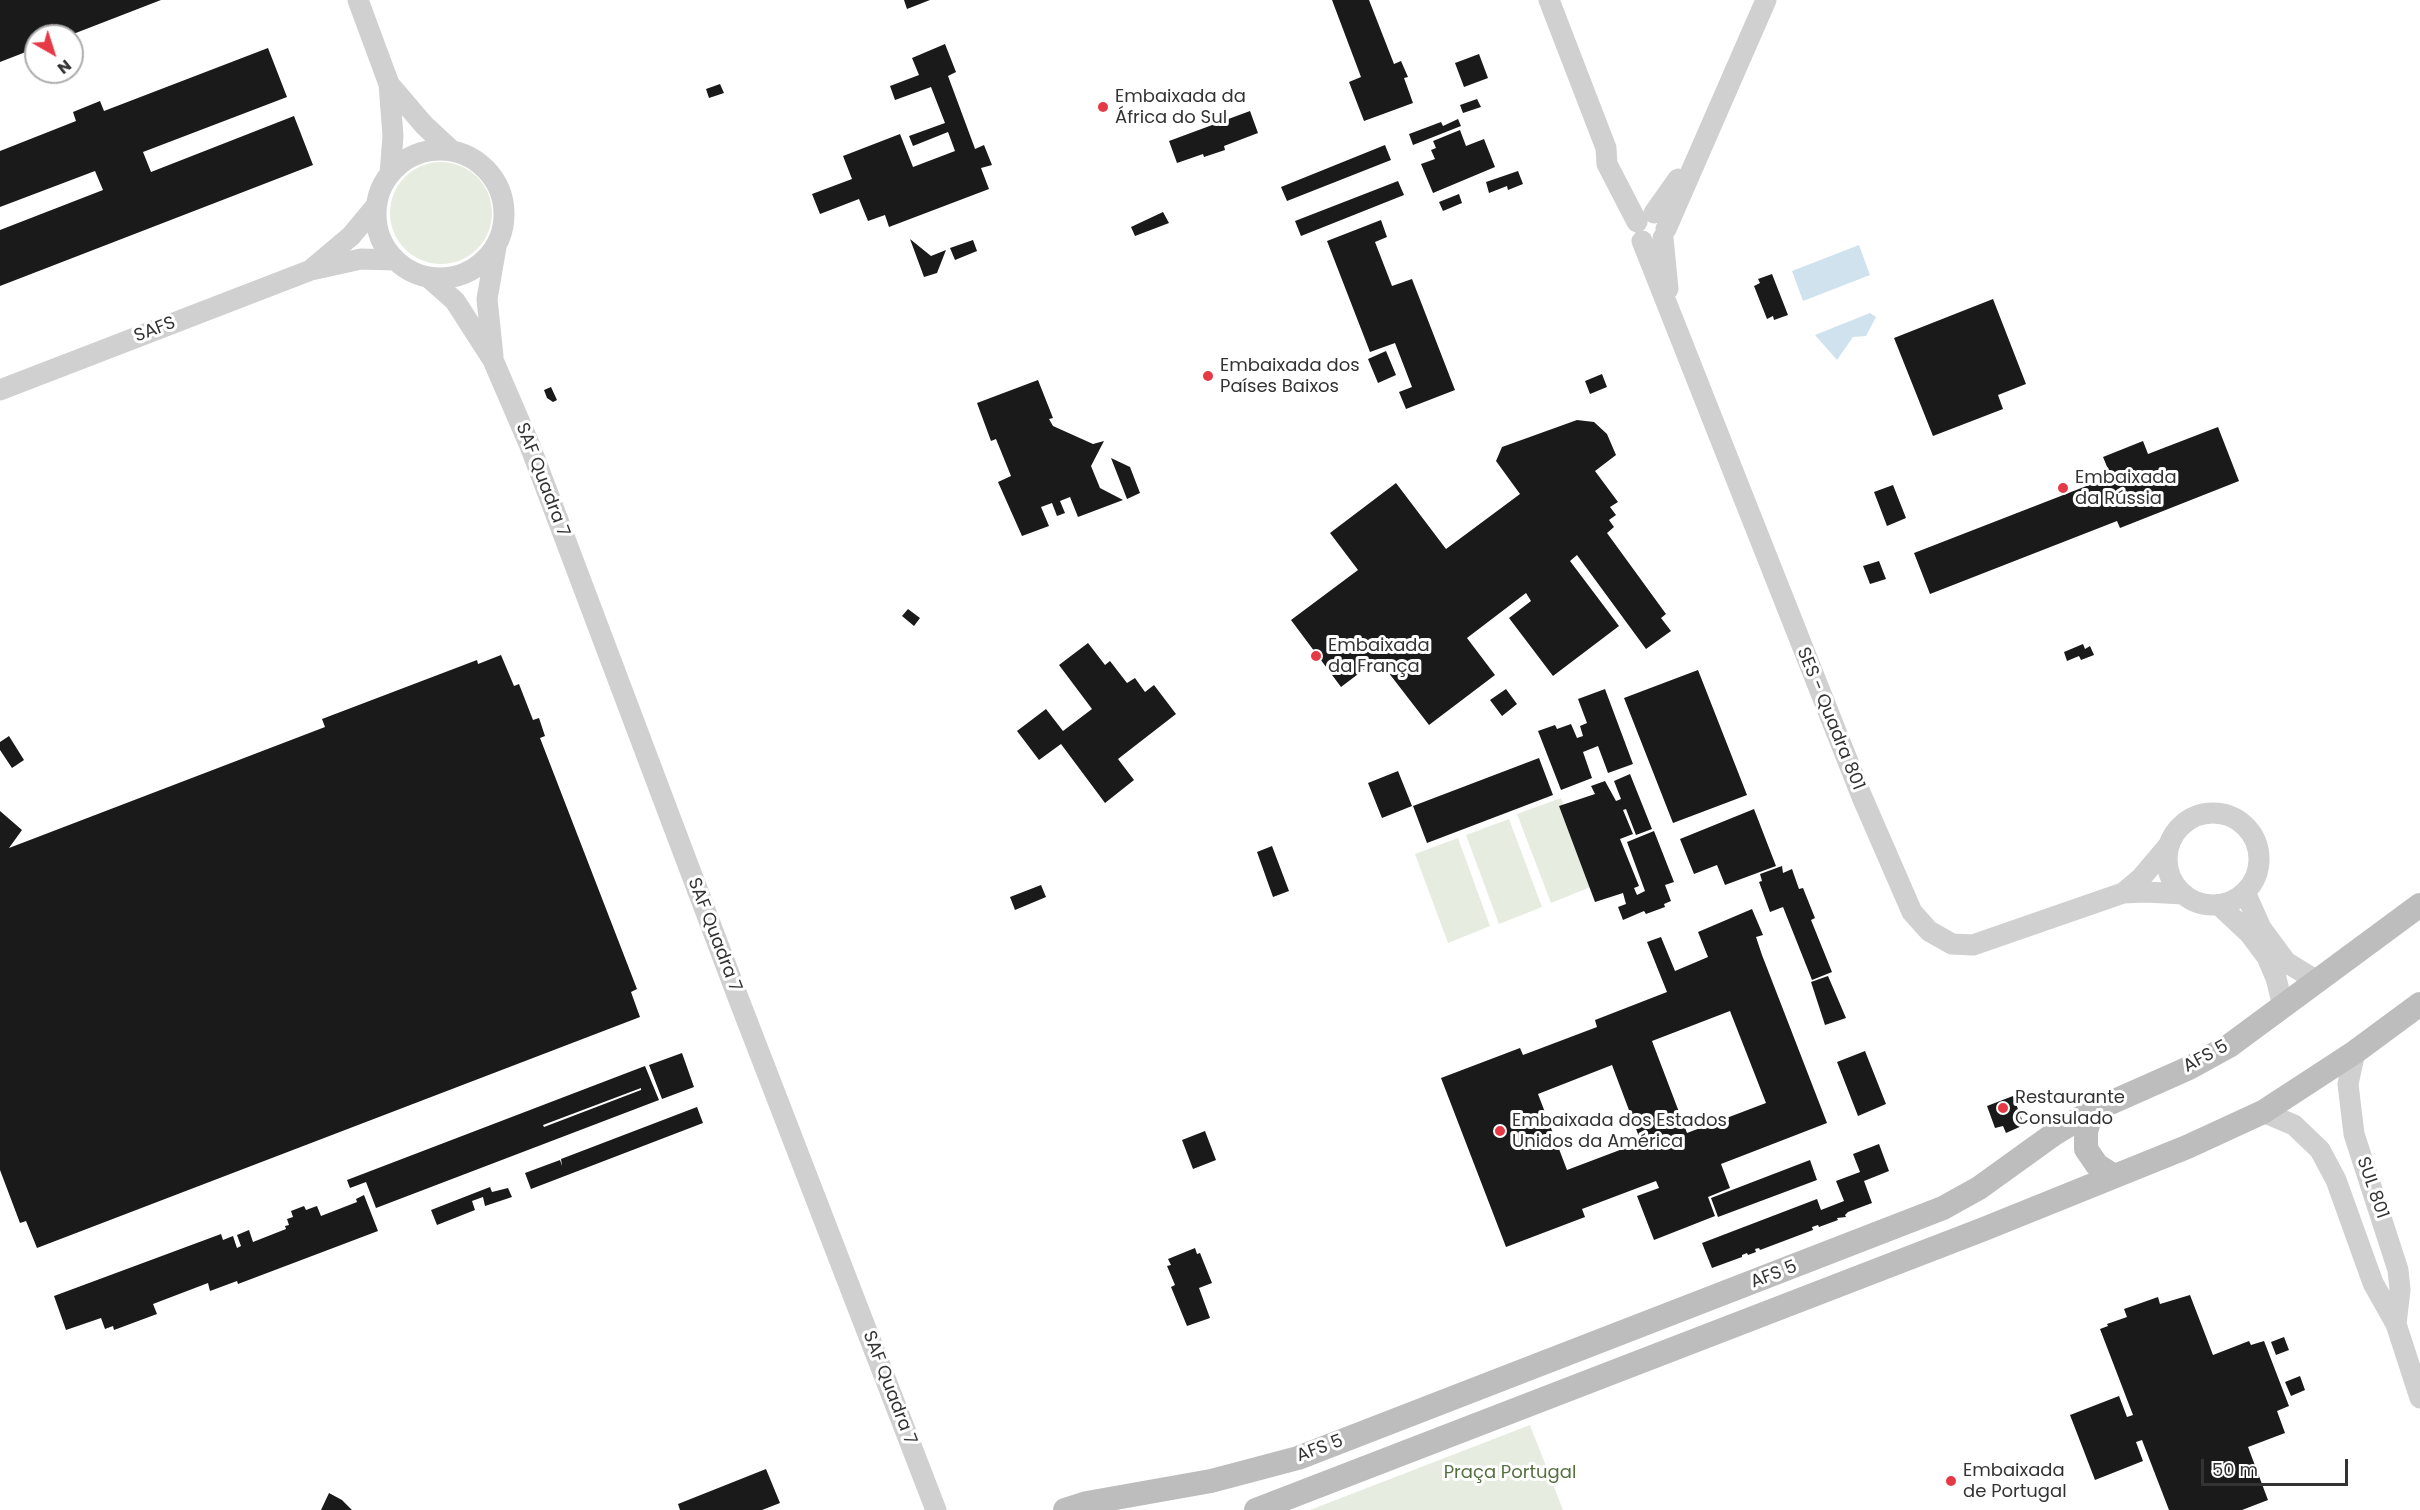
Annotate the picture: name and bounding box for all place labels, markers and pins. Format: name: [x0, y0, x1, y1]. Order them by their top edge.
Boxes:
place label: Embaixada da África do Sul: [1115, 86, 1246, 128]
marker: Embaixada da África do Sul: [1096, 100, 1110, 114]
place label: Embaixada dos Países Baixos: [1220, 355, 1360, 398]
marker: Embaixada dos Países Baixos: [1201, 369, 1215, 383]
place label: Embaixada da Rússia: [2075, 467, 2177, 510]
marker: Embaixada da Rússia: [2056, 481, 2070, 495]
place label: Embaixada da França: [1328, 635, 1430, 678]
marker: Embaixada da França: [1309, 649, 1323, 663]
place label: Restaurante Consulado: [2015, 1087, 2125, 1130]
marker: Restaurante Consulado: [1996, 1101, 2010, 1115]
place label: Embaixada dos Estados Unidos da América: [1512, 1110, 1727, 1152]
marker: Embaixada dos Estados Unidos da América: [1493, 1124, 1507, 1138]
place label: Embaixada de Portugal: [1963, 1460, 2067, 1502]
marker: Embaixada de Portugal: [1944, 1474, 1958, 1488]

